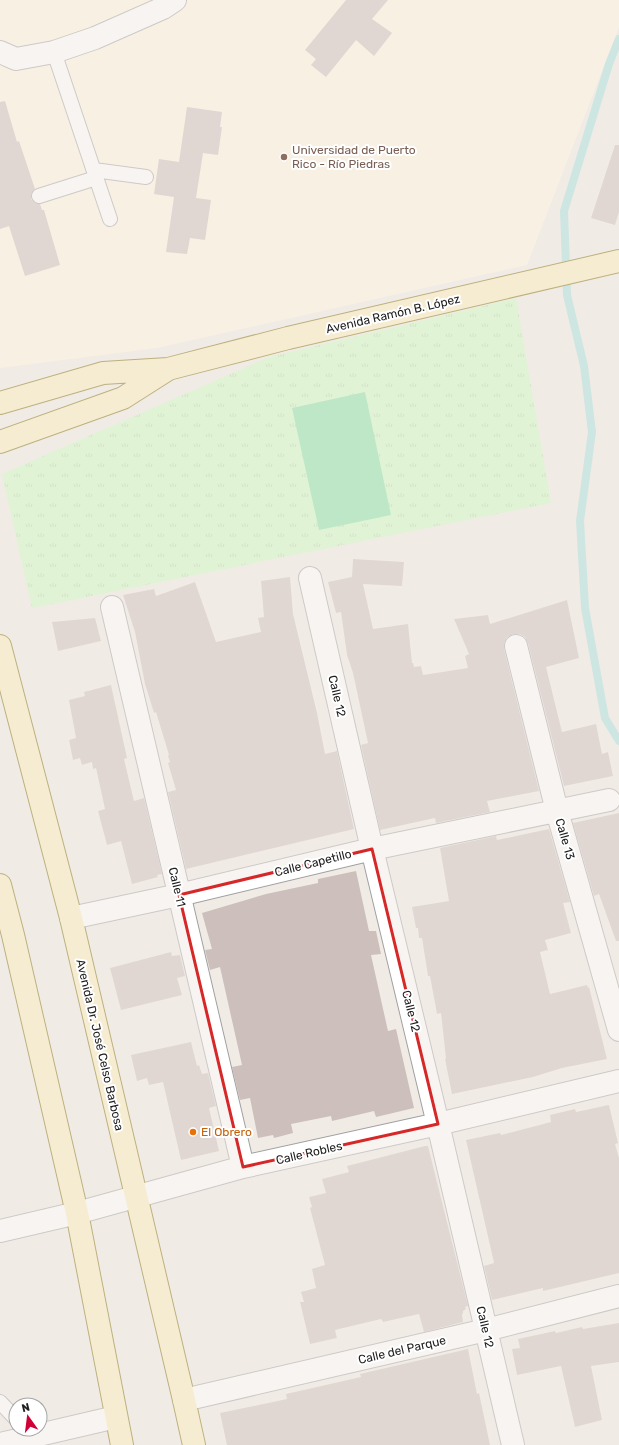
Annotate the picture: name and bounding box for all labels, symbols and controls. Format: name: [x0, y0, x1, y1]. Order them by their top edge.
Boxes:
place label: Universidad de Puerto Rico - Río Piedras: [292, 143, 416, 171]
marker: Universidad de Puerto Rico - Río Piedras: [279, 152, 289, 162]
street label: Avenida Ramón B. López: [325, 292, 461, 336]
street label: Calle 12: [325, 674, 349, 718]
street label: Calle 13: [552, 817, 578, 861]
street label: Calle Capetillo: [273, 847, 353, 879]
street label: Calle 11: [166, 866, 188, 908]
street label: Avenida Dr. José Celso Barbosa: [73, 958, 127, 1132]
street label: Calle 12: [399, 989, 423, 1033]
place label: El Obrero: [201, 1125, 252, 1139]
marker: El Obrero: [188, 1127, 198, 1137]
street label: Calle Robles: [274, 1139, 344, 1167]
street label: Calle 12: [473, 1305, 497, 1349]
street label: Calle del Parque: [357, 1333, 447, 1367]
north arrow: [8, 1397, 48, 1437]
text: N: [20, 1400, 31, 1415]

